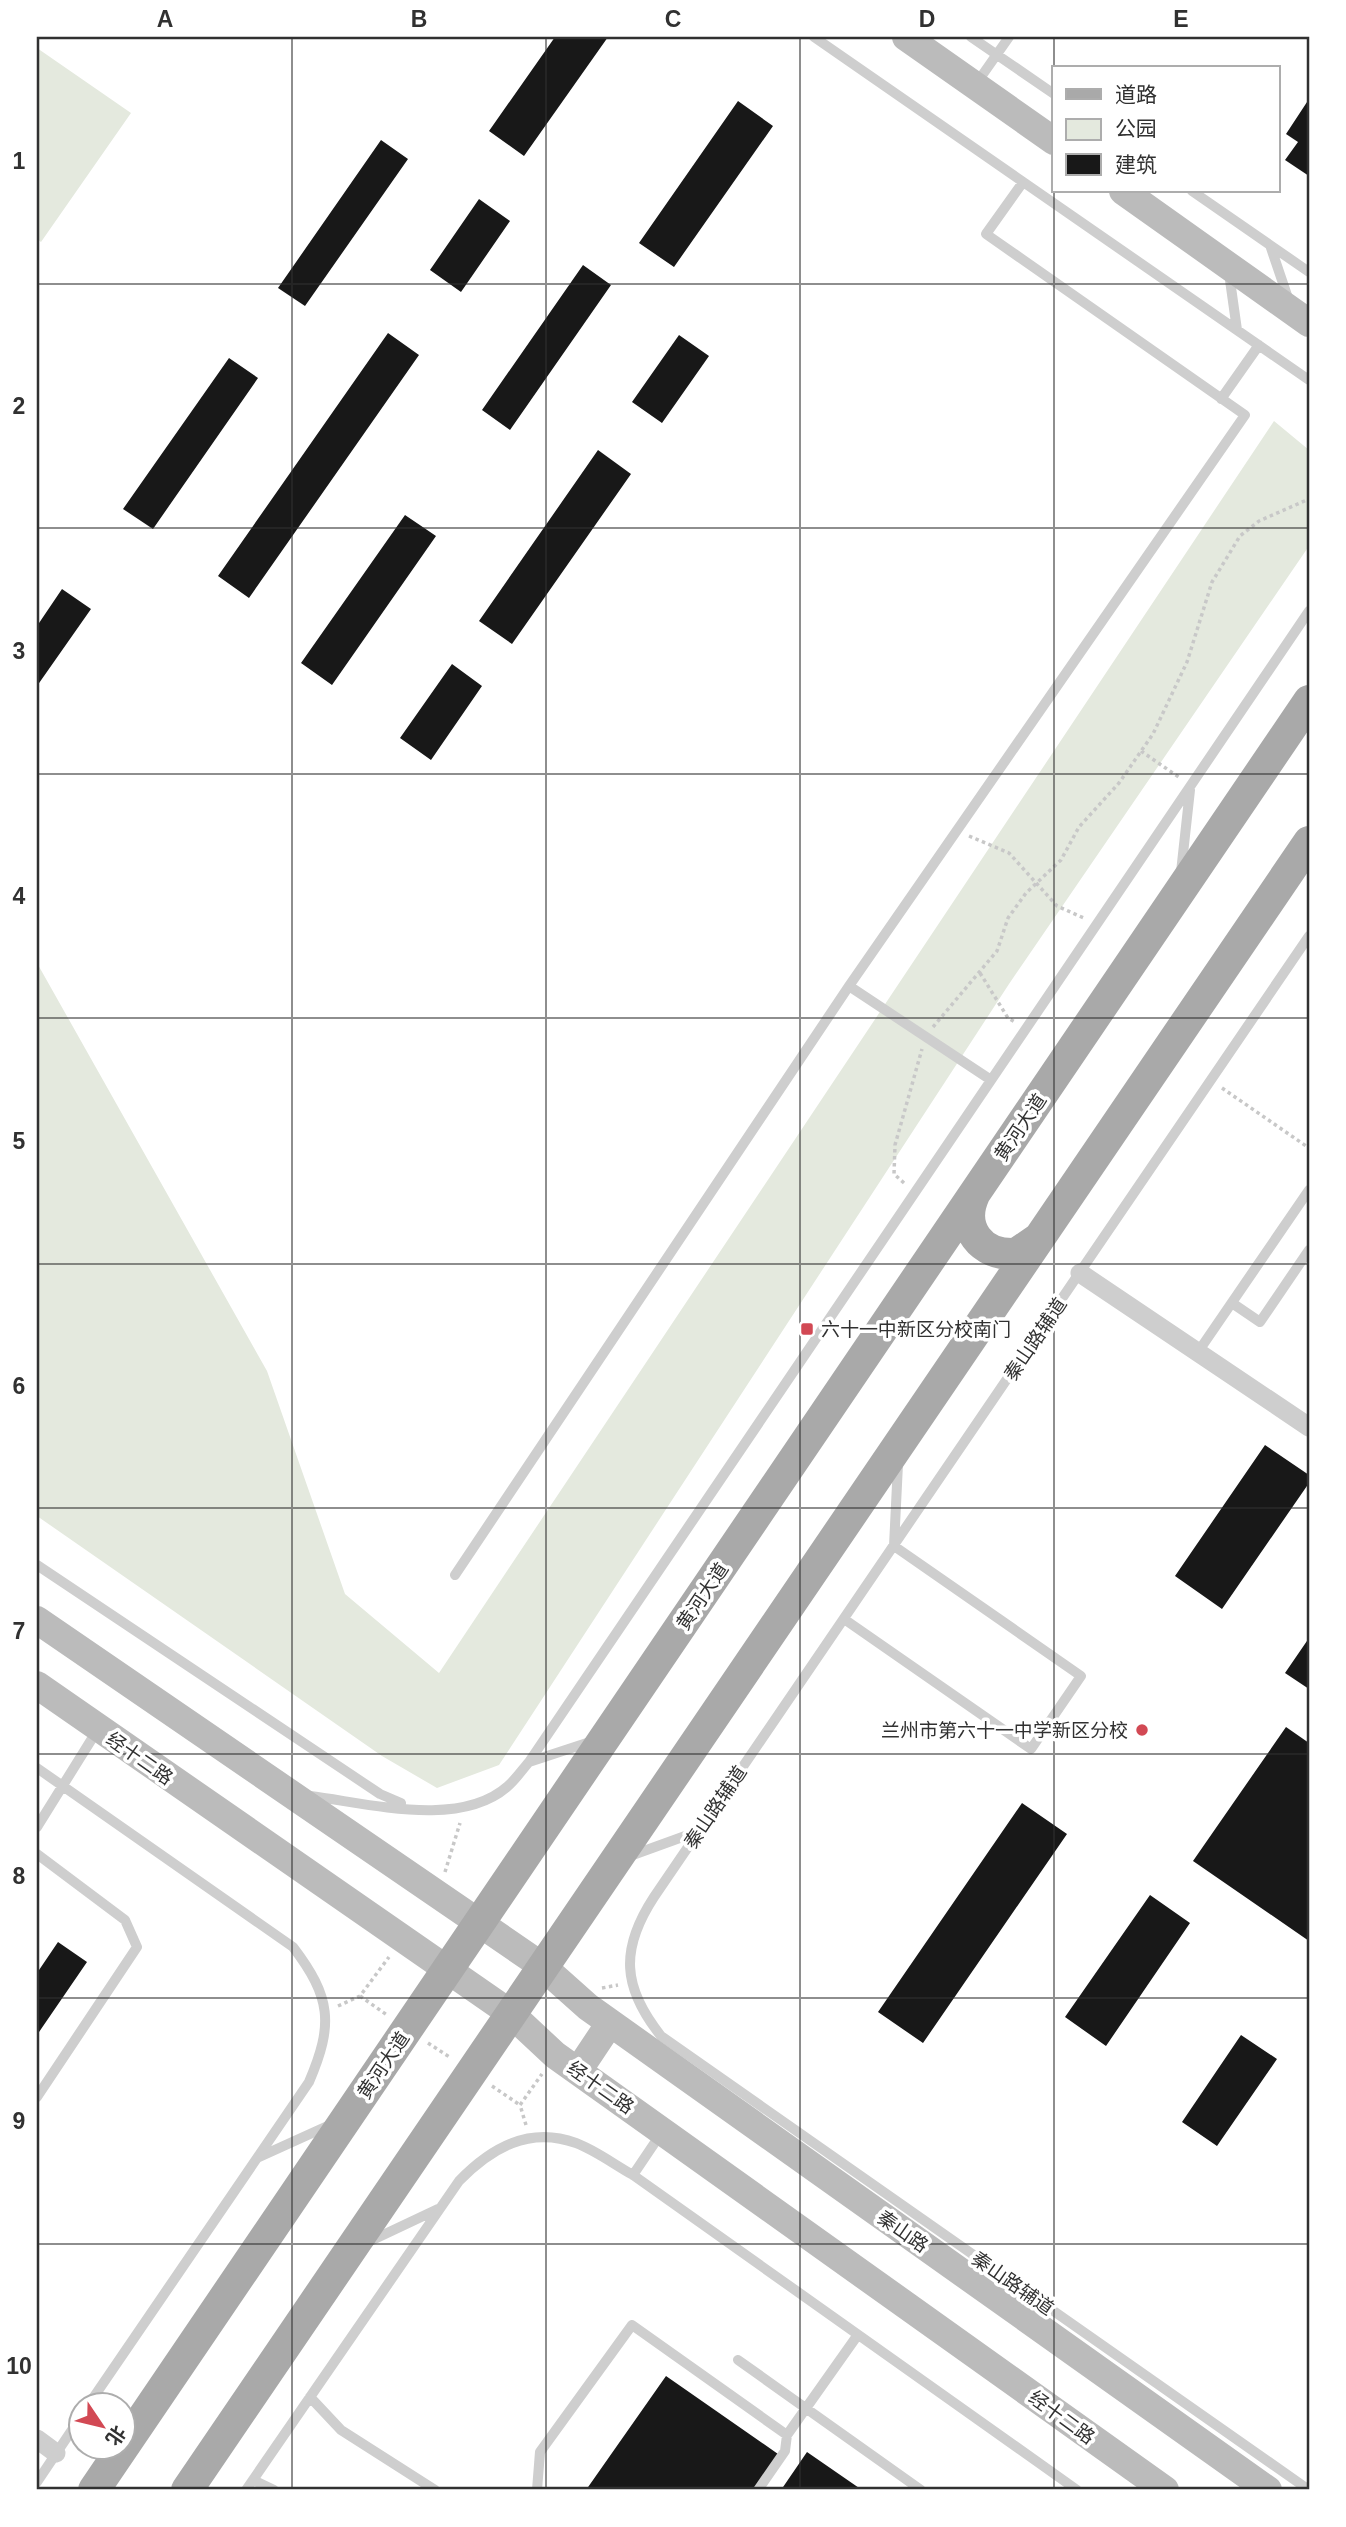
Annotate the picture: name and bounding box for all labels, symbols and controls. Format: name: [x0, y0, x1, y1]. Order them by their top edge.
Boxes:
text: A: [157, 6, 173, 32]
text: B: [411, 6, 427, 32]
text: C: [665, 6, 681, 32]
text: D: [919, 6, 935, 32]
text: E: [1173, 6, 1189, 32]
legend: [1052, 66, 1280, 192]
text: 道路: [1115, 83, 1157, 106]
text: 公园: [1115, 117, 1157, 140]
text: 1: [13, 148, 26, 174]
text: 建筑: [1115, 153, 1157, 176]
text: 2: [13, 393, 25, 419]
text: 3: [13, 638, 25, 664]
text: 4: [13, 883, 26, 909]
street label: 黄河大道: [990, 1090, 1050, 1165]
text: 5: [13, 1128, 26, 1154]
street label: 秦山路辅道: [1000, 1294, 1071, 1385]
place label: 六十一中新区分校南门: [821, 1319, 1011, 1340]
marker: 六十一中新区分校南门: [799, 1321, 815, 1337]
text: 6: [13, 1373, 25, 1399]
street label: 黄河大道: [672, 1559, 732, 1634]
text: 7: [13, 1618, 25, 1644]
place label: 兰州市第六十一中学新区分校: [881, 1720, 1128, 1741]
marker: 兰州市第六十一中学新区分校: [1134, 1722, 1150, 1738]
street label: 经十二路: [103, 1728, 177, 1789]
street label: 秦山路辅道: [680, 1762, 751, 1853]
text: 8: [13, 1863, 26, 1889]
street label: 黄河大道: [353, 2028, 413, 2103]
street label: 经十二路: [564, 2057, 638, 2118]
text: 9: [13, 2108, 25, 2134]
street label: 秦山路: [873, 2206, 932, 2256]
street label: 秦山路辅道: [968, 2248, 1058, 2319]
text: 10: [6, 2353, 32, 2379]
street label: 经十二路: [1025, 2387, 1099, 2448]
north arrow: [66, 2390, 136, 2460]
text: 北: [101, 2422, 130, 2449]

